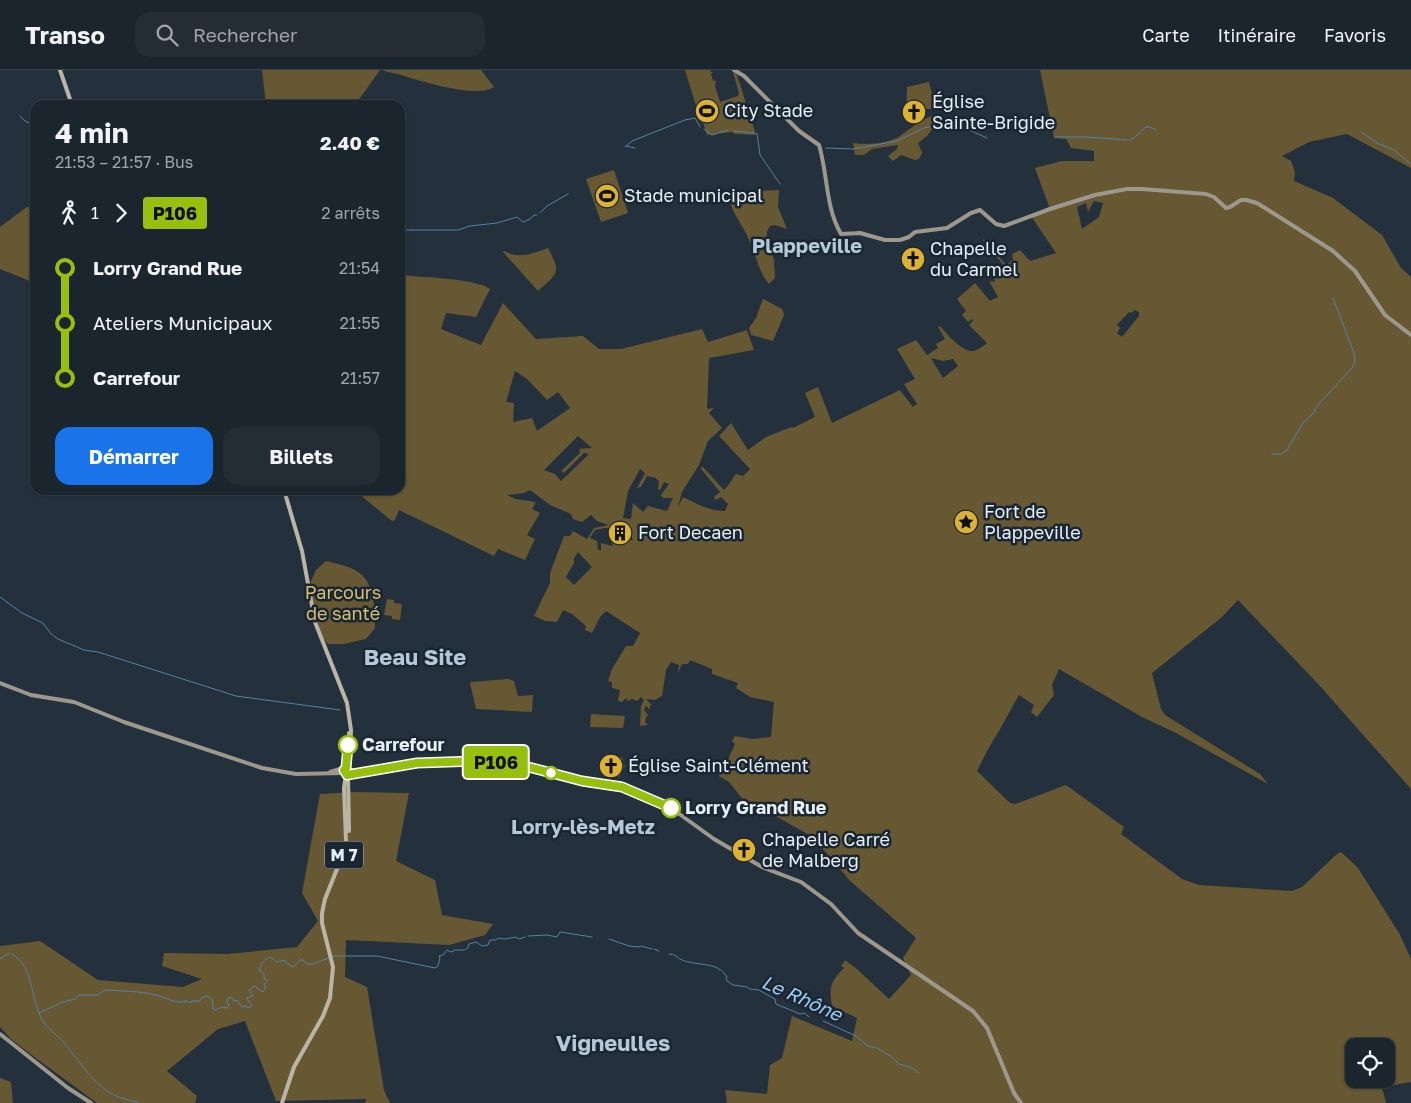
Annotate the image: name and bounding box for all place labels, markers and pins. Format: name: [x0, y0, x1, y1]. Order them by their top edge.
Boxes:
place label: Église Sainte-Brigide: [932, 90, 1055, 133]
sports icon: City Stade: [694, 98, 720, 124]
place label: City Stade: [724, 99, 813, 121]
church icon: Église Sainte-Brigide: [901, 99, 927, 125]
sports icon: Stade municipal: [594, 183, 620, 209]
place label: Stade municipal: [624, 184, 763, 206]
place label: Chapelle du Carmel: [930, 237, 1018, 280]
church icon: Chapelle du Carmel: [900, 246, 926, 272]
place label: Fort de Plappeville: [984, 500, 1081, 543]
place icon: Fort de Plappeville: [953, 509, 979, 535]
building icon: Fort Decaen: [607, 520, 633, 546]
place label: Fort Decaen: [638, 521, 743, 543]
place label: Carrefour: [362, 733, 445, 755]
marker: Carrefour: [338, 735, 358, 755]
church icon: Église Saint-Clément: [598, 753, 624, 779]
place label: Église Saint-Clément: [628, 754, 809, 776]
unlabelled marker: [544, 766, 558, 780]
place label: Lorry Grand Rue: [685, 796, 827, 818]
marker: Lorry Grand Rue: [661, 798, 681, 818]
place label: Chapelle Carré de Malberg: [762, 828, 890, 871]
church icon: Chapelle Carré de Malberg: [731, 837, 757, 863]

